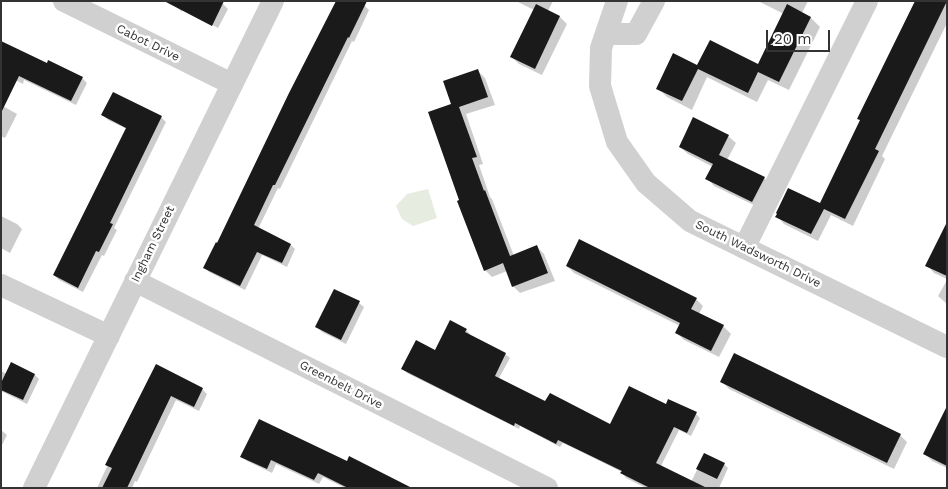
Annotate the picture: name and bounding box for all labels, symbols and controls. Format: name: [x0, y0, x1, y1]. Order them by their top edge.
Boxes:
scale bar: [768, 20, 832, 52]
street label: Cabot Drive: [114, 21, 182, 65]
text: 20 m: [774, 30, 812, 48]
street label: Ingham Street: [128, 203, 178, 285]
street label: South Wadsworth Drive: [693, 217, 823, 291]
street label: Greenbelt Drive: [297, 358, 385, 412]

